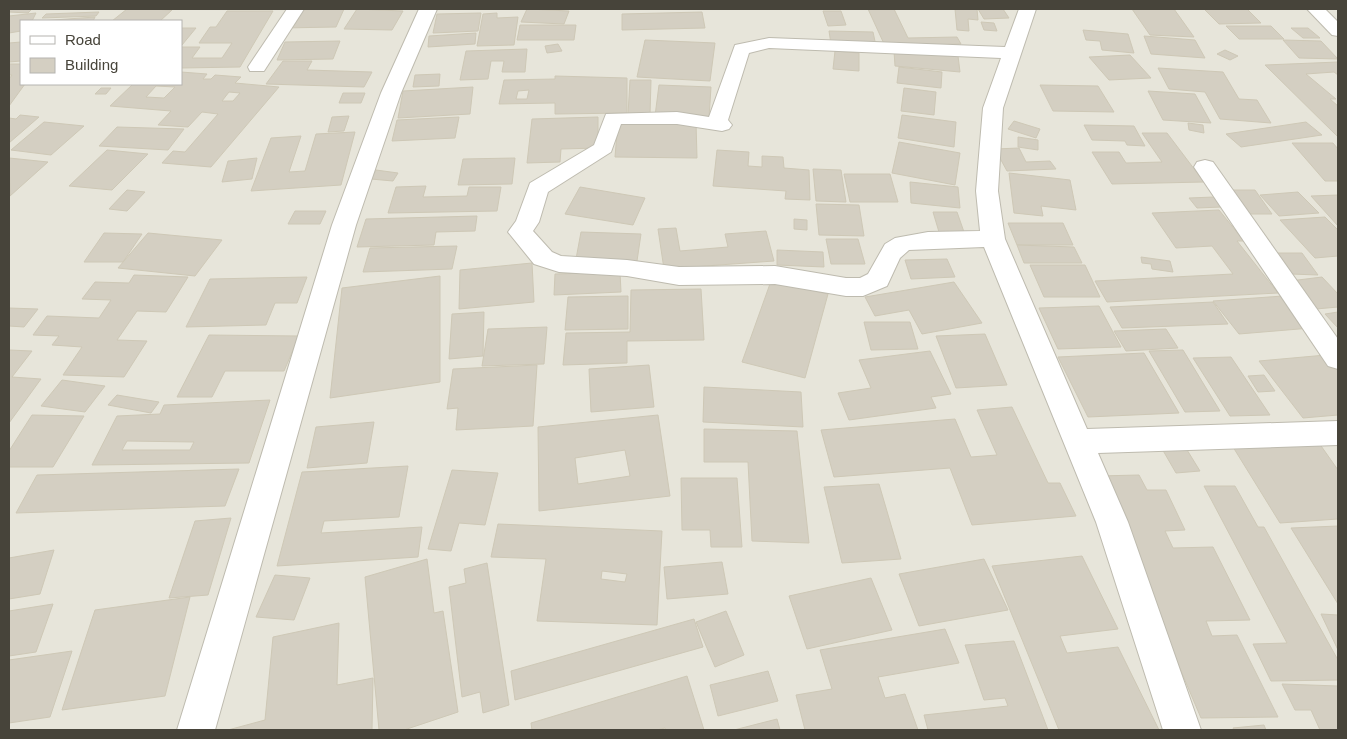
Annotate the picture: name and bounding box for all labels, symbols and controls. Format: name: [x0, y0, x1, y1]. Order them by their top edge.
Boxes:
legend: [20, 20, 182, 85]
text: Road: [65, 31, 101, 48]
text: Building: [65, 56, 118, 73]

